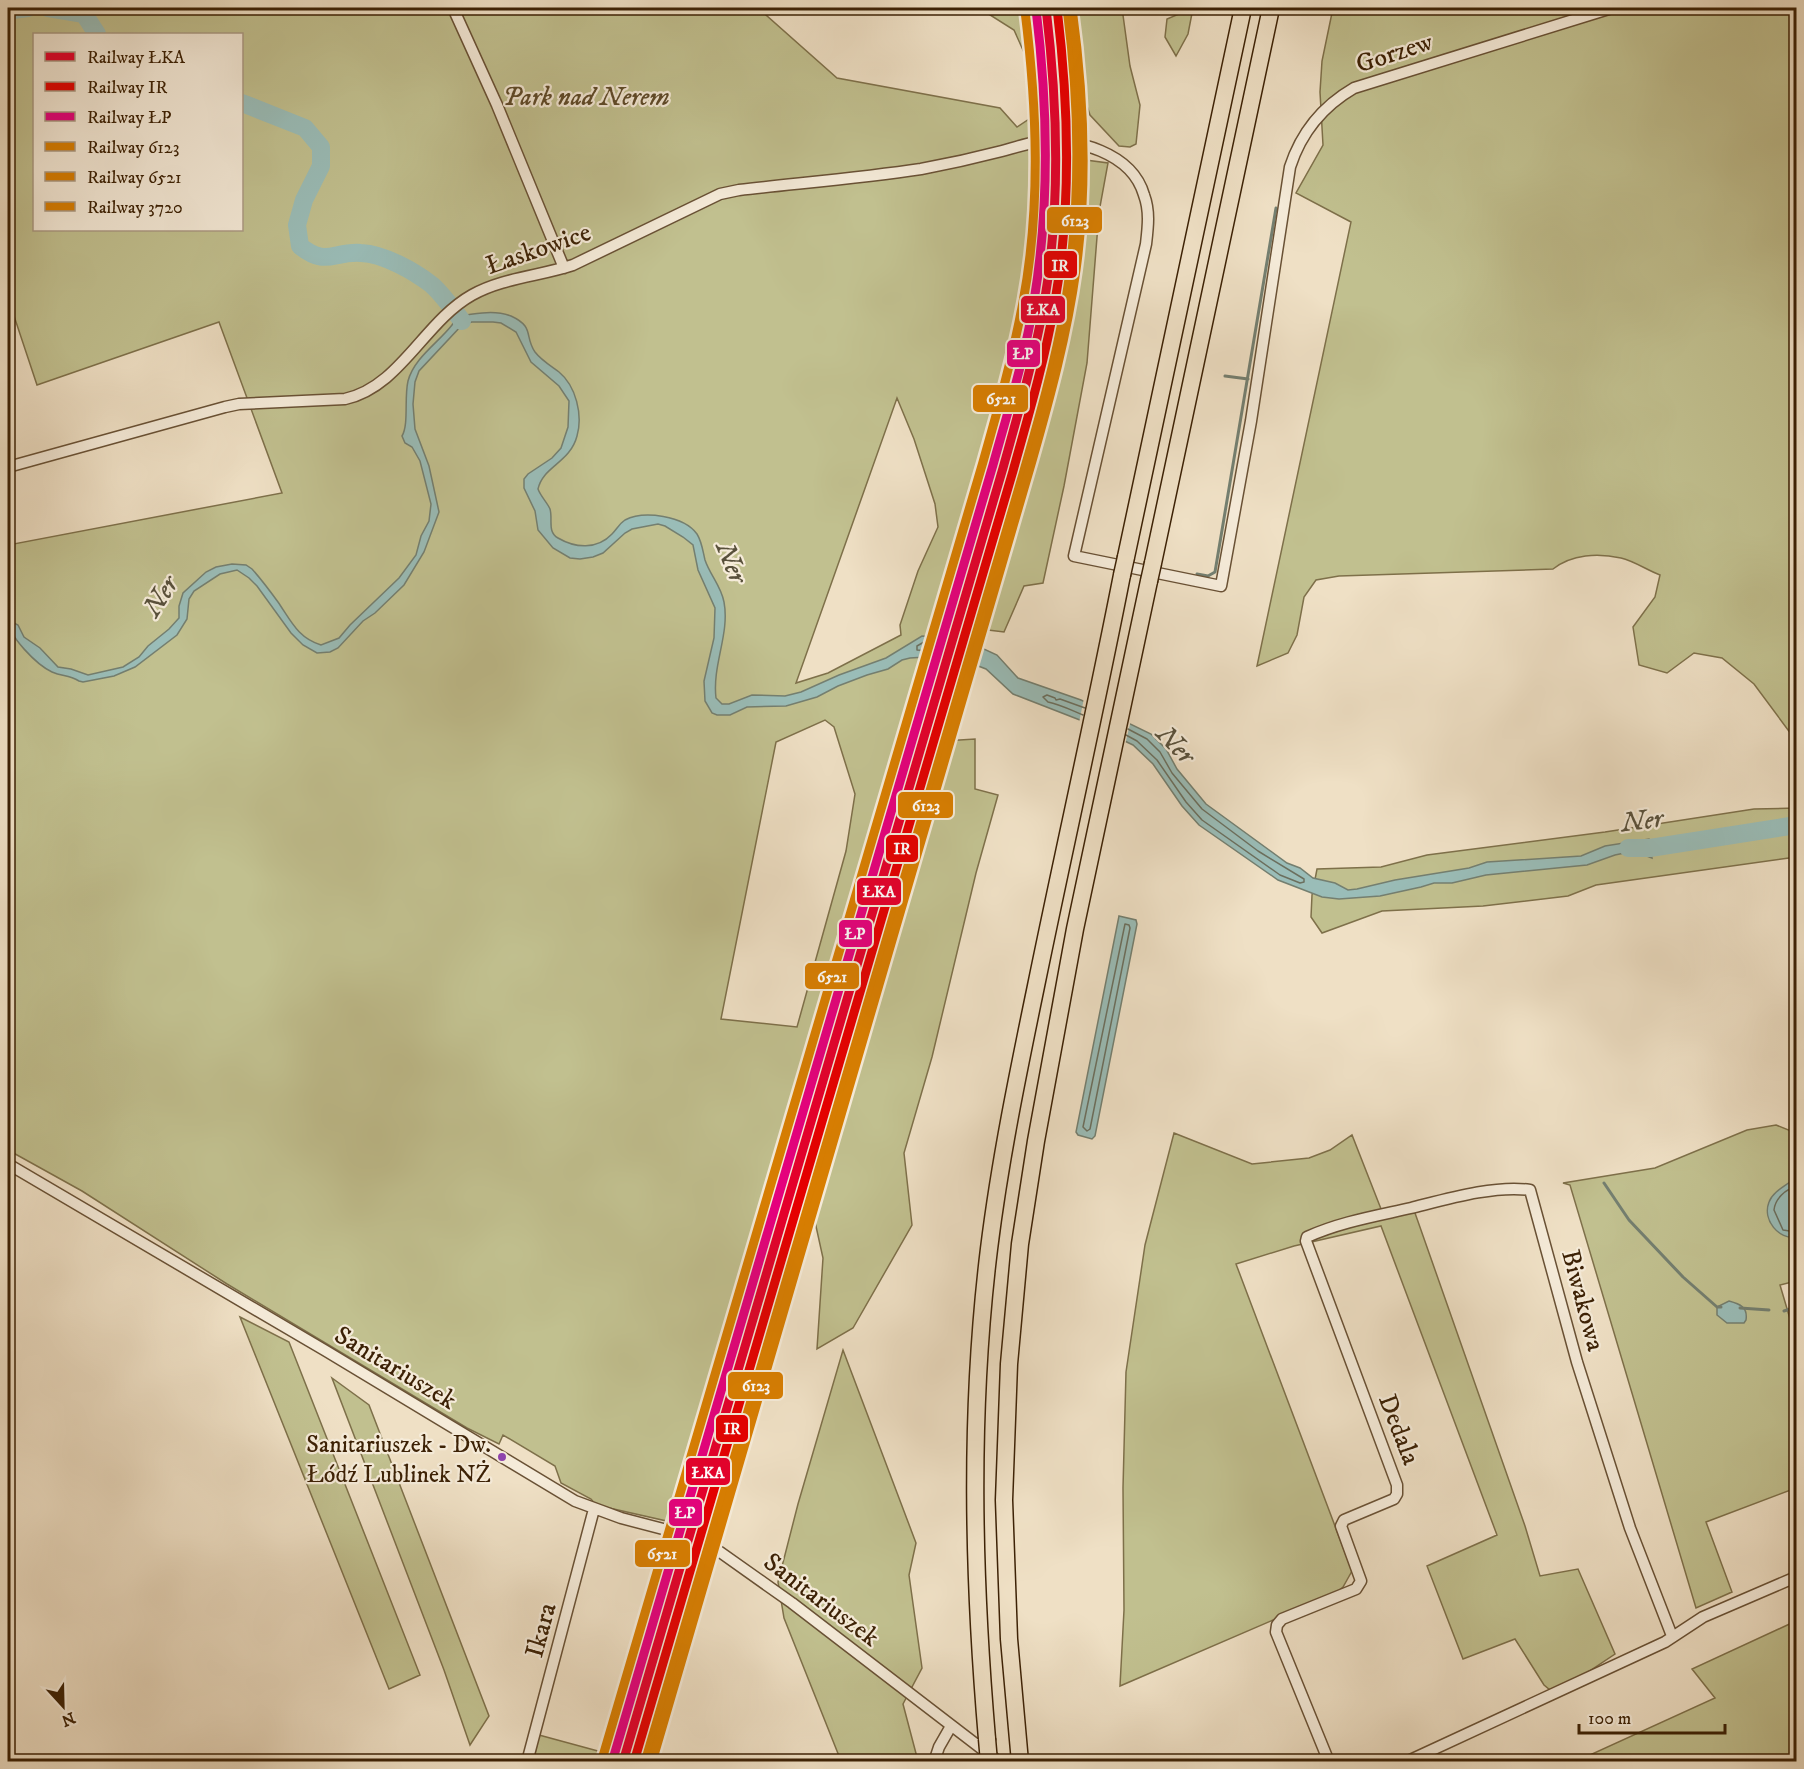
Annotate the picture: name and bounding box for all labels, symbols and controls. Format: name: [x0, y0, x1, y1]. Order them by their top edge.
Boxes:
street label: Gorzew: [1352, 25, 1438, 81]
legend: [33, 33, 243, 231]
text: Railway ŁKA: [87, 47, 186, 69]
text: Railway IR: [87, 77, 167, 99]
park label: Park nad Nerem: [502, 81, 670, 114]
text: Railway ŁP: [87, 107, 171, 129]
text: Railway 6123: [87, 137, 179, 159]
text: Railway 6521: [87, 167, 182, 189]
text: Railway 3720: [87, 197, 183, 219]
line badge: 6123: [1046, 206, 1103, 234]
text: 6123: [1061, 211, 1089, 231]
street label: Łaskowice: [482, 216, 595, 283]
line badge: IR: [1043, 250, 1078, 279]
text: IR: [1051, 256, 1069, 276]
line badge: ŁKA: [1020, 295, 1066, 324]
text: ŁKA: [1027, 300, 1060, 320]
line badge: ŁP: [1006, 339, 1041, 368]
text: ŁP: [1013, 344, 1034, 364]
line badge: 6521: [972, 384, 1029, 413]
text: 6521: [986, 389, 1016, 409]
water label: Ner: [707, 535, 756, 590]
water label: Ner: [134, 568, 188, 625]
water label: Ner: [1147, 716, 1204, 773]
line badge: 6123: [897, 791, 954, 819]
text: 6123: [912, 796, 940, 816]
water label: Ner: [1617, 801, 1667, 841]
line badge: IR: [885, 834, 919, 863]
text: IR: [893, 839, 911, 859]
line badge: ŁKA: [856, 877, 902, 906]
text: ŁKA: [863, 882, 896, 902]
line badge: ŁP: [838, 919, 873, 948]
text: ŁP: [845, 924, 866, 944]
line badge: 6521: [804, 962, 860, 990]
text: 6521: [817, 967, 847, 987]
street label: Biwakowa: [1553, 1246, 1612, 1355]
street label: Sanitariuszek: [328, 1319, 462, 1418]
line badge: 6123: [727, 1371, 784, 1400]
text: 6123: [742, 1376, 770, 1396]
street label: Dedala: [1370, 1390, 1427, 1470]
line badge: IR: [715, 1414, 749, 1443]
text: IR: [723, 1419, 741, 1439]
place label: Sanitariuszek - Dw. Łódź Lublinek NŻ: [306, 1430, 491, 1490]
marker: Sanitariuszek - Dw. Łódź Lublinek NŻ: [496, 1451, 508, 1463]
line badge: ŁKA: [685, 1457, 731, 1486]
text: ŁKA: [692, 1463, 725, 1483]
line badge: ŁP: [668, 1498, 703, 1527]
text: ŁP: [675, 1503, 696, 1523]
line badge: 6521: [634, 1539, 691, 1568]
text: 6521: [647, 1544, 677, 1564]
street label: Sanitariuszek: [757, 1546, 886, 1655]
street label: Ikara: [518, 1599, 565, 1661]
north arrow: [33, 1676, 93, 1736]
scale bar: [1579, 1697, 1724, 1735]
text: N: [58, 1707, 78, 1731]
text: 100 m: [1588, 1708, 1631, 1730]

